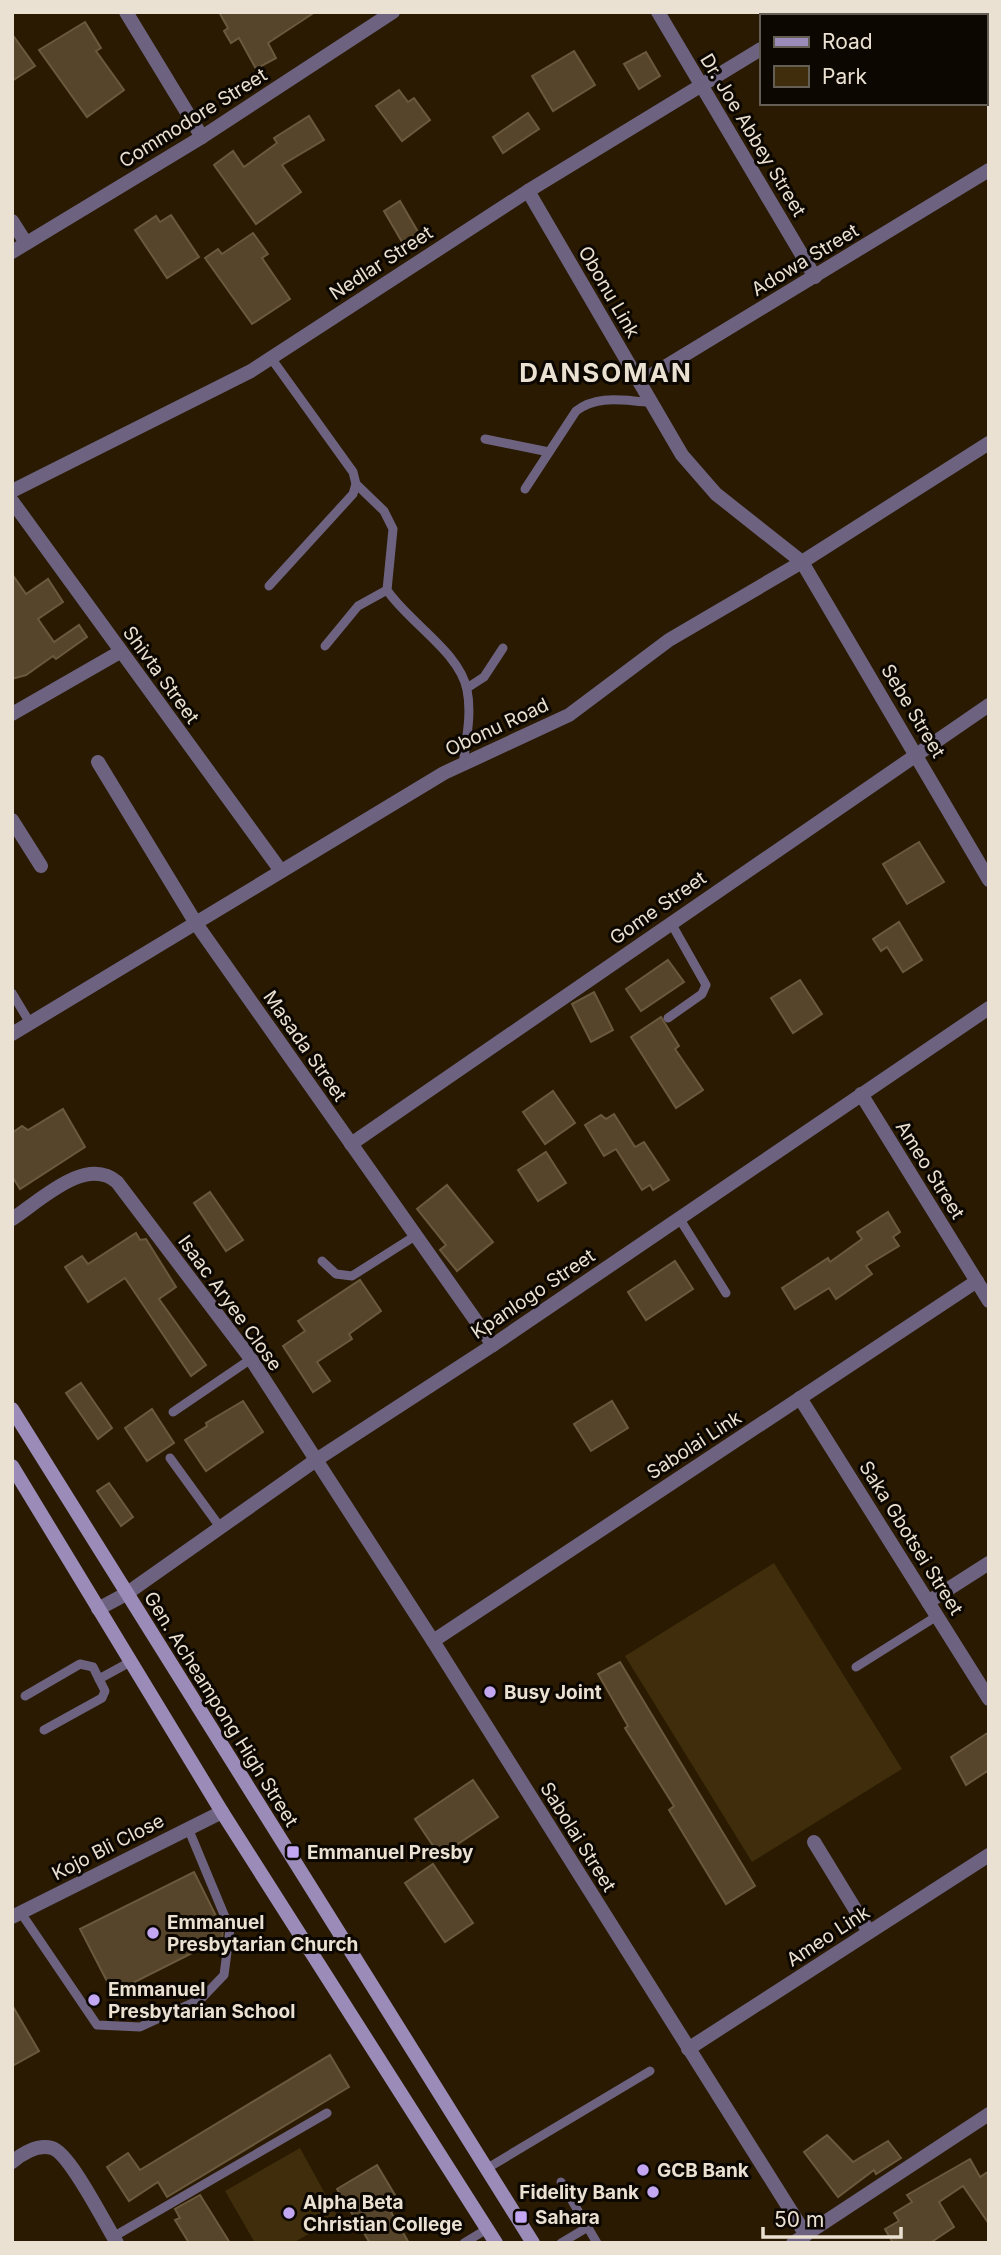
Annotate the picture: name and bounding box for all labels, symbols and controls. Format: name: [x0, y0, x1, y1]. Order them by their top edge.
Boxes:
legend: [760, 14, 987, 105]
text: Road: [822, 29, 873, 54]
street label: Dr. Joe Abbey Street: [695, 49, 811, 221]
street label: Commodore Street: [115, 63, 271, 173]
text: Park: [822, 64, 867, 89]
street label: Adowa Street: [747, 219, 863, 301]
street label: Nedlar Street: [325, 221, 437, 305]
street label: Obonu Link: [573, 242, 645, 343]
district label: DANSOMAN: [519, 357, 693, 388]
street label: Shivta Street: [118, 622, 204, 728]
street label: Sebe Street: [876, 660, 950, 762]
street label: Obonu Road: [442, 693, 552, 761]
street label: Gome Street: [605, 866, 711, 950]
street label: Masada Street: [258, 986, 352, 1106]
street label: Ameo Street: [891, 1117, 969, 1223]
street label: Isaac Aryee Close: [173, 1231, 287, 1375]
street label: Kpanlogo Street: [467, 1244, 599, 1344]
street label: Sabolai Link: [642, 1406, 746, 1484]
street label: Saka Gbotsei Street: [854, 1457, 968, 1619]
street label: Gen. Acheampong High Street: [139, 1587, 303, 1831]
place label: Busy Joint: [504, 1681, 602, 1704]
marker: Busy Joint: [482, 1684, 498, 1700]
street label: Sabolai Street: [535, 1778, 621, 1896]
street label: Kojo Bli Close: [48, 1809, 168, 1885]
place label: Emmanuel Presby: [307, 1841, 474, 1864]
marker: Emmanuel Presby: [285, 1844, 301, 1860]
street label: Ameo Link: [782, 1900, 874, 1971]
place label: Emmanuel Presbytarian Church: [167, 1911, 358, 1956]
marker: Emmanuel Presbytarian Church: [145, 1925, 161, 1941]
place label: Emmanuel Presbytarian School: [108, 1978, 295, 2023]
marker: Emmanuel Presbytarian School: [86, 1992, 102, 2008]
place label: GCB Bank: [657, 2159, 749, 2182]
marker: GCB Bank: [635, 2162, 651, 2178]
place label: Fidelity Bank: [519, 2181, 639, 2204]
marker: Fidelity Bank: [645, 2184, 661, 2200]
place label: Alpha Beta Christian College: [303, 2191, 463, 2236]
scale bar: [763, 2196, 901, 2240]
marker: Alpha Beta Christian College: [281, 2205, 297, 2221]
place label: Sahara: [535, 2206, 600, 2229]
text: 50 m: [774, 2207, 824, 2232]
marker: Sahara: [513, 2209, 529, 2225]

